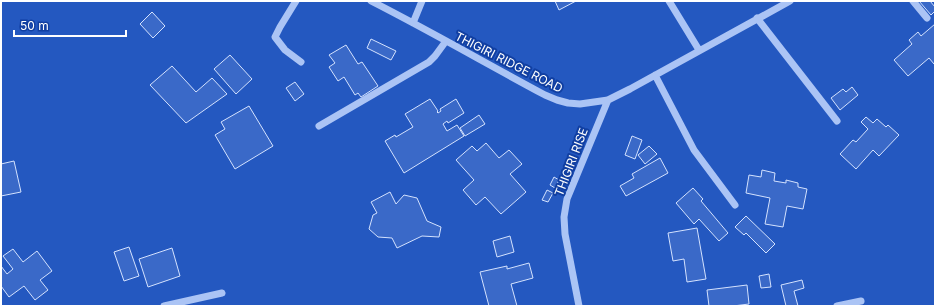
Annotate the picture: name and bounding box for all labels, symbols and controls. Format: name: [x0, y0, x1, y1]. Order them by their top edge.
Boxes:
scale bar: [14, 12, 126, 38]
text: 50 m: [20, 18, 49, 33]
street label: THIGIRI RIDGE ROAD: [453, 28, 565, 96]
street label: THIGIRI RISE: [551, 126, 591, 198]

